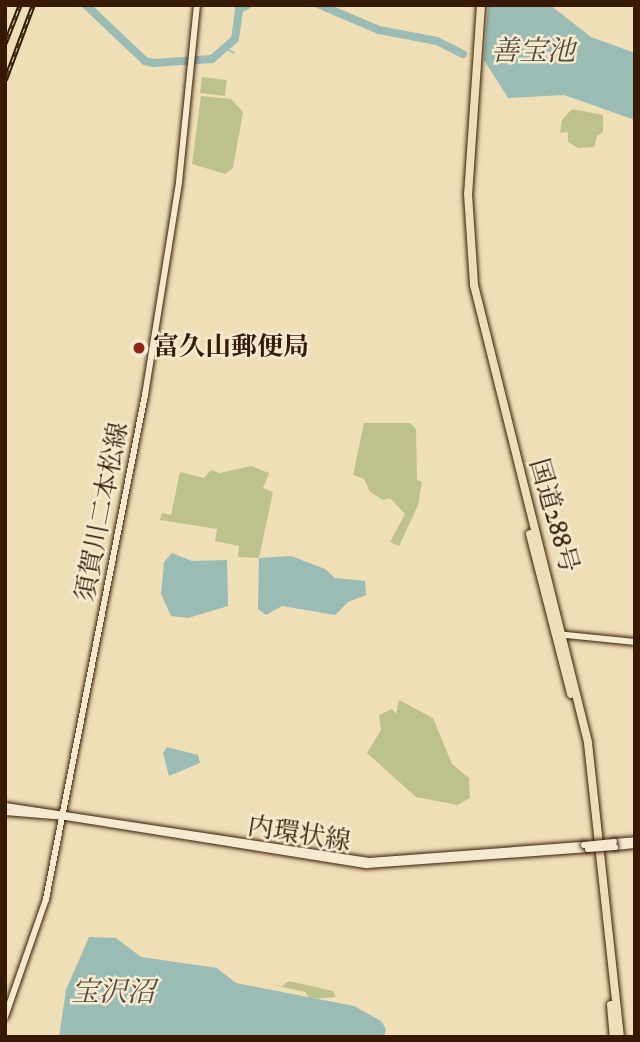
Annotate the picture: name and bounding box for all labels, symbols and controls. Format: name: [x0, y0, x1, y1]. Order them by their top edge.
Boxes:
water label: 善宝池: [491, 35, 575, 69]
place label: 富久山郵便局: [153, 332, 309, 364]
marker: 富久山郵便局: [131, 340, 147, 356]
street label: 須賀川二本松線: [70, 420, 136, 604]
street label: 国道288号: [522, 456, 584, 576]
street label: 内環状線: [245, 811, 353, 859]
water label: 宝沢沼: [71, 976, 155, 1010]

